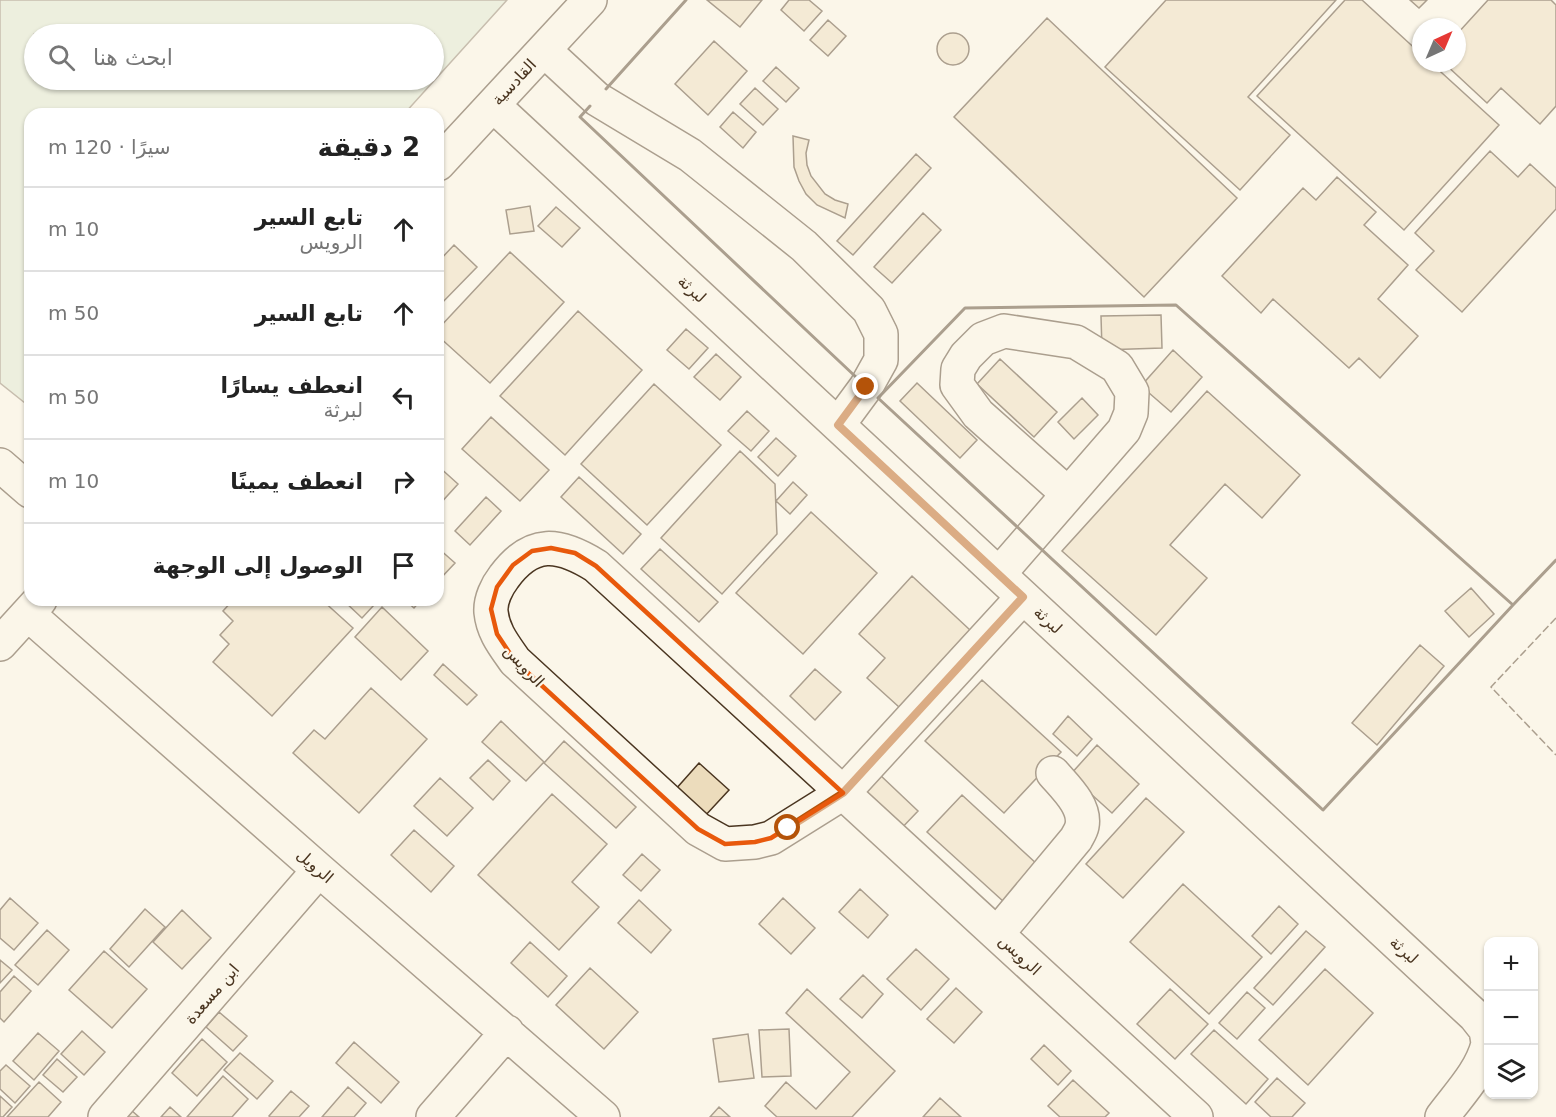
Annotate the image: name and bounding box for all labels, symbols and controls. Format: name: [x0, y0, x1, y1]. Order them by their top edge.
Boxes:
north arrow: [1412, 18, 1466, 72]
search box: [24, 24, 444, 90]
icon: search: [45, 41, 78, 74]
text: ابحث هنا: [93, 45, 173, 70]
street label: القادسية: [488, 55, 540, 109]
text: 2 دقيقة: [317, 132, 420, 162]
text: سيرًا · 120 m: [48, 135, 171, 159]
text: تابع السير: [255, 205, 363, 230]
icon: ahead: [387, 213, 420, 246]
text: 10 m: [48, 217, 99, 241]
text: الرويس: [300, 230, 363, 254]
street label: لبرثة: [673, 271, 710, 307]
icon: ahead: [387, 297, 420, 330]
text: 50 m: [48, 301, 99, 325]
text: تابع السير: [255, 301, 363, 326]
text: انعطف يسارًا: [220, 373, 363, 398]
route end: [852, 373, 878, 399]
icon: left: [387, 381, 420, 414]
text: 50 m: [48, 385, 99, 409]
text: لبرثة: [324, 398, 363, 422]
icon: right: [387, 465, 420, 498]
text: 10 m: [48, 469, 99, 493]
text: انعطف يمينًا: [230, 469, 363, 494]
icon: arrive: [387, 549, 420, 582]
text: الوصول إلى الوجهة: [153, 553, 363, 578]
street label: لبرثة: [1029, 602, 1066, 638]
street label: الرويس: [499, 641, 548, 692]
route start: [774, 814, 800, 840]
street label: الرويل: [292, 845, 337, 888]
street label: الرويس: [994, 931, 1045, 980]
street label: لبرثة: [1385, 932, 1422, 968]
map controls: [1484, 937, 1538, 1099]
button: +: [1484, 937, 1538, 991]
street label: ابن مسعدة: [181, 960, 244, 1029]
button: −: [1484, 991, 1538, 1045]
button: layers: [1484, 1045, 1538, 1099]

